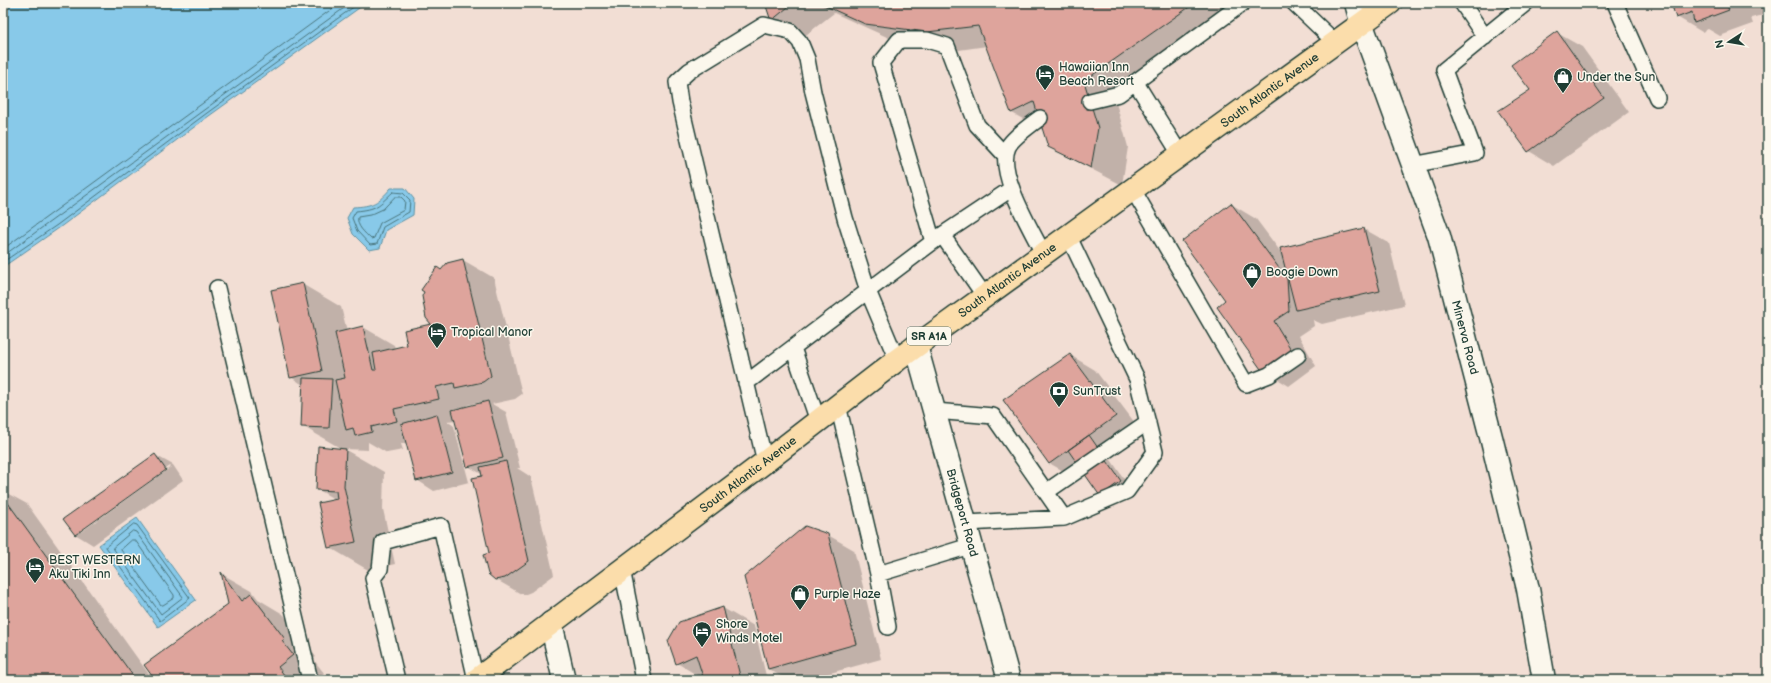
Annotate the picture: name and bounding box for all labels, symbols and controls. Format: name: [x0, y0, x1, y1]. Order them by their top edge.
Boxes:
north arrow: [1709, 22, 1749, 62]
text: N: [1712, 39, 1727, 49]
street label: South Atlantic Avenue: [1218, 49, 1322, 131]
place label: Hawaiian Inn Beach Resort: [1059, 60, 1134, 89]
hotel icon: Hawaiian Inn Beach Resort: [1034, 63, 1056, 91]
shop icon: Under the Sun: [1552, 66, 1574, 94]
place label: Under the Sun: [1577, 70, 1655, 85]
street label: South Atlantic Avenue: [955, 239, 1059, 321]
shop icon: Boogie Down: [1241, 261, 1263, 289]
place label: Boogie Down: [1266, 265, 1338, 280]
street label: Minerva Road: [1448, 299, 1482, 376]
hotel icon: Tropical Manor: [426, 321, 448, 349]
place label: Tropical Manor: [451, 325, 533, 340]
road number: SR A1A: [907, 327, 951, 345]
bank icon: SunTrust: [1048, 380, 1070, 408]
place label: SunTrust: [1073, 384, 1121, 399]
street label: South Atlantic Avenue: [697, 433, 800, 516]
street label: Bridgeport Road: [943, 467, 982, 558]
place label: BEST WESTERN Aku Tiki Inn: [49, 553, 141, 582]
hotel icon: BEST WESTERN Aku Tiki Inn: [24, 556, 46, 584]
shop icon: Purple Haze: [789, 583, 811, 611]
place label: Purple Haze: [814, 587, 881, 602]
place label: Shore Winds Motel: [716, 617, 782, 646]
hotel icon: Shore Winds Motel: [691, 620, 713, 648]

